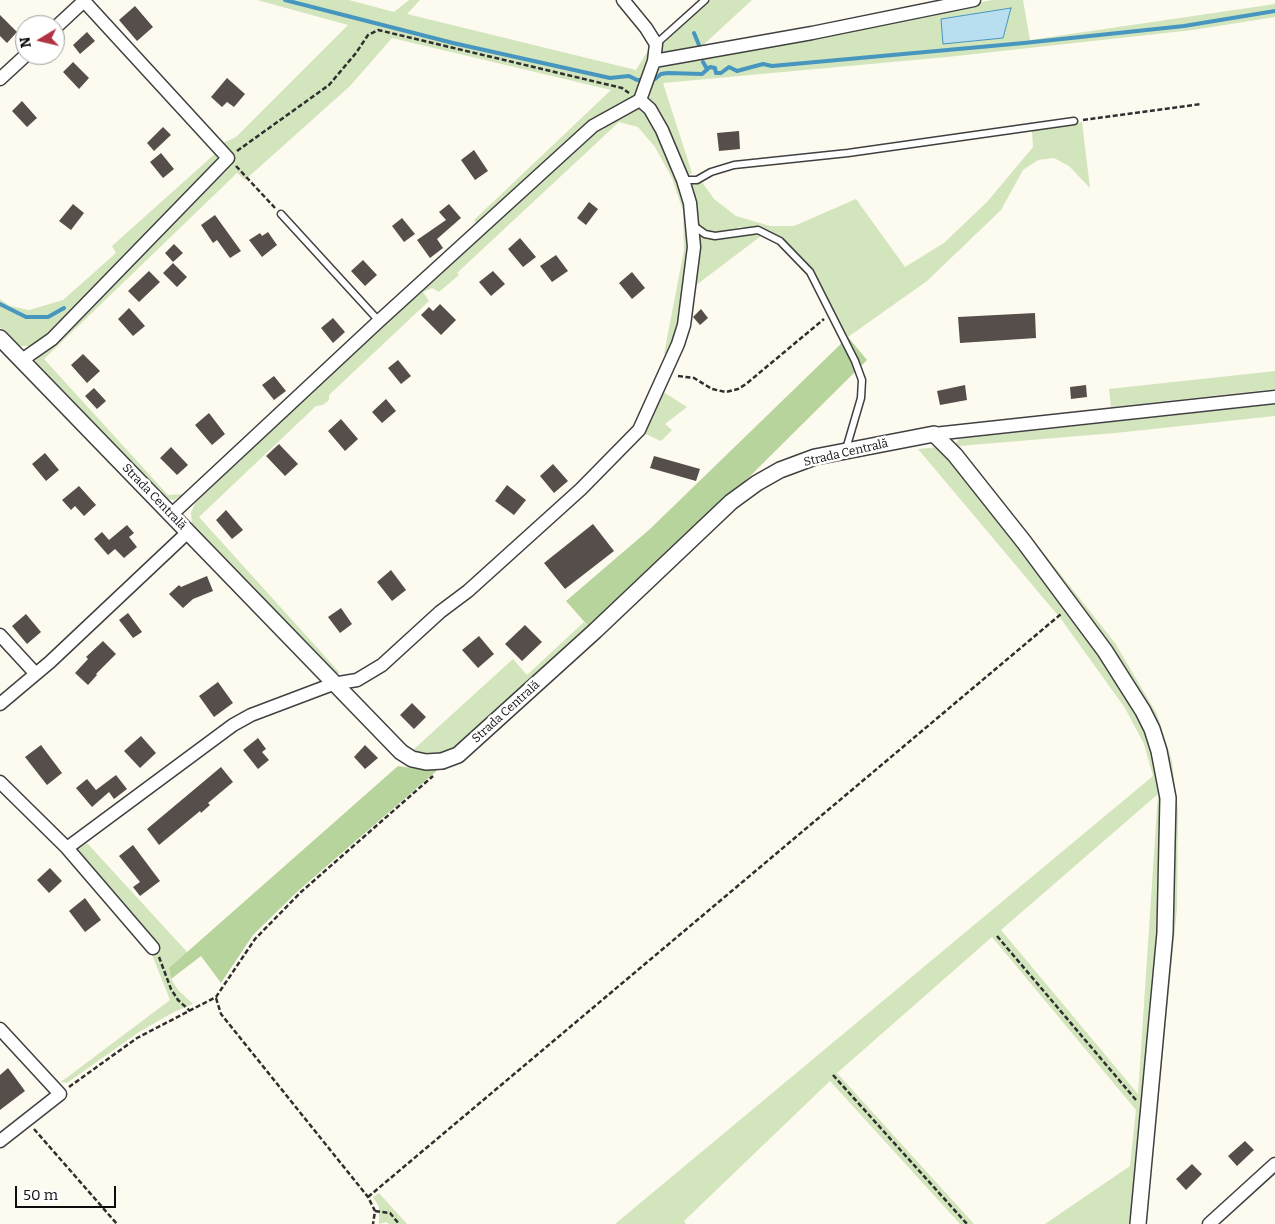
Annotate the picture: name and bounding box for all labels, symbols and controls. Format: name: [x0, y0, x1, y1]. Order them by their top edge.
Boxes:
north arrow: [15, 15, 65, 65]
text: N: [16, 36, 35, 49]
street label: Strada Centrală: [802, 436, 890, 470]
street label: Strada Centrală: [119, 461, 189, 533]
street label: Strada Centrală: [469, 678, 543, 746]
scale bar: [18, 1176, 119, 1208]
text: 50 m: [23, 1186, 58, 1204]

